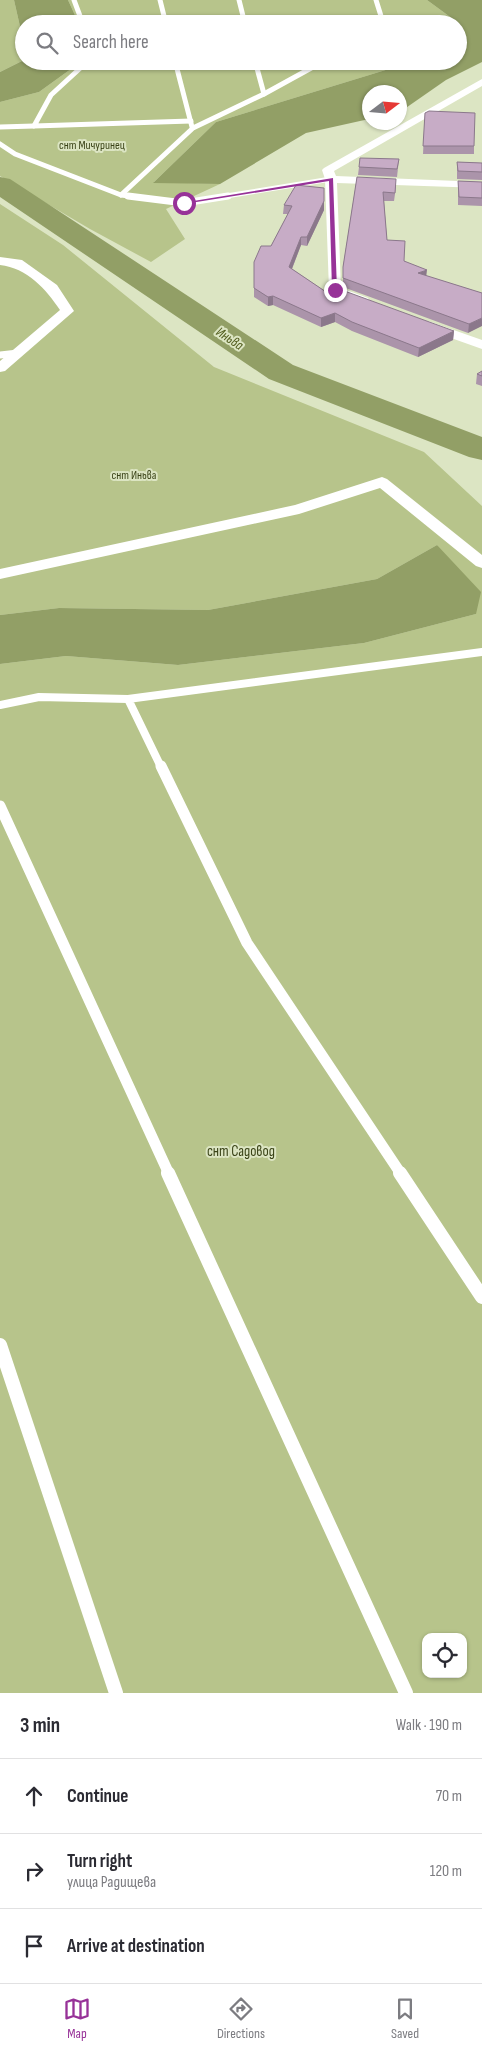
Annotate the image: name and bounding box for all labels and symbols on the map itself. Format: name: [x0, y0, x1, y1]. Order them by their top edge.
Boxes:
north arrow: [362, 85, 407, 130]
park label: снт Мичуринец: [59, 138, 125, 153]
route start: [173, 192, 196, 215]
route end: [324, 279, 347, 302]
water label: Иньва: [213, 323, 247, 354]
park label: снт Иньва: [112, 468, 157, 483]
park label: снт Садовод: [207, 1142, 275, 1161]

